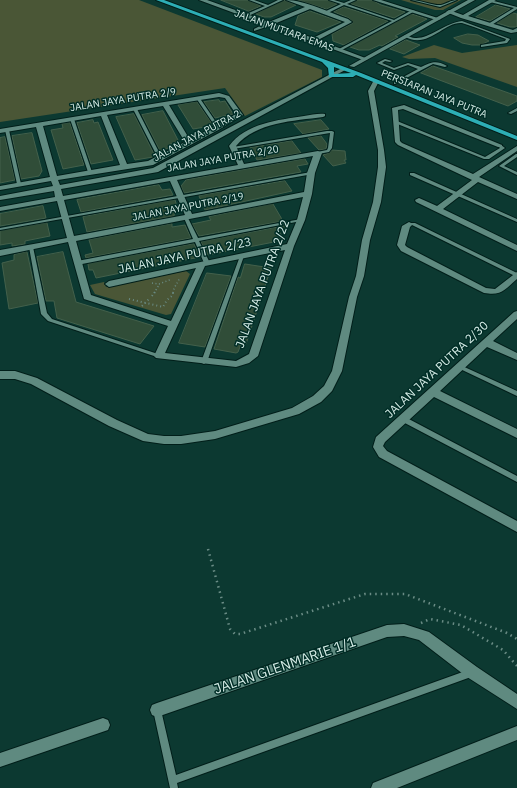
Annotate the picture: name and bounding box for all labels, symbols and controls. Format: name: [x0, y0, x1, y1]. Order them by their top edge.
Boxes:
street label: JALAN MUTIARA EMAS: [233, 7, 335, 55]
street label: PERSIARAN JAYA PUTRA: [379, 67, 489, 121]
street label: JALAN JAYA PUTRA 2/9: [69, 86, 177, 114]
street label: JALAN JAYA PUTRA 2: [151, 108, 243, 164]
street label: JALAN JAYA PUTRA 2/20: [166, 143, 280, 175]
street label: JALAN JAYA PUTRA 2/19: [131, 190, 245, 224]
street label: JALAN JAYA PUTRA 2/22: [233, 218, 293, 350]
street label: JALAN JAYA PUTRA 2/23: [117, 235, 253, 277]
street label: JALAN JAYA PUTRA 2/30: [382, 318, 492, 422]
street label: JALAN GLENMARIE 1/1: [212, 634, 358, 698]

